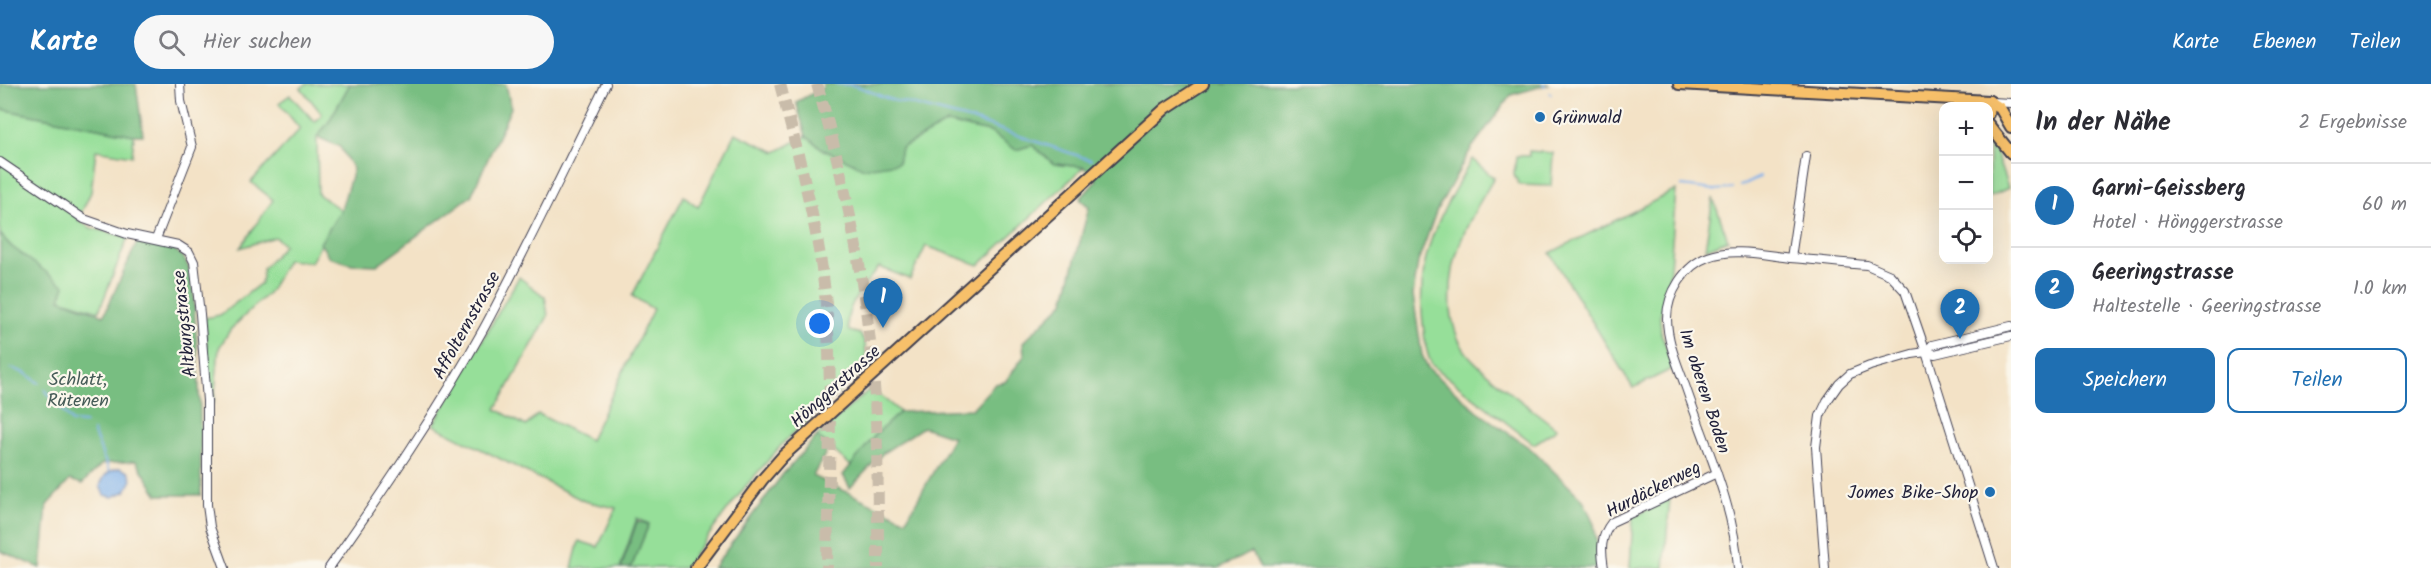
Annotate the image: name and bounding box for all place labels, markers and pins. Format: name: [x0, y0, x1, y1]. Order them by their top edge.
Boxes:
place label: Grünwald: [1552, 104, 1622, 133]
marker: Grünwald: [1533, 110, 1547, 124]
pin: 1: [864, 278, 902, 328]
pin: 2: [1940, 290, 1980, 339]
place label: Jomes Bike-Shop: [1848, 479, 1978, 508]
marker: Jomes Bike-Shop: [1983, 485, 1997, 499]

